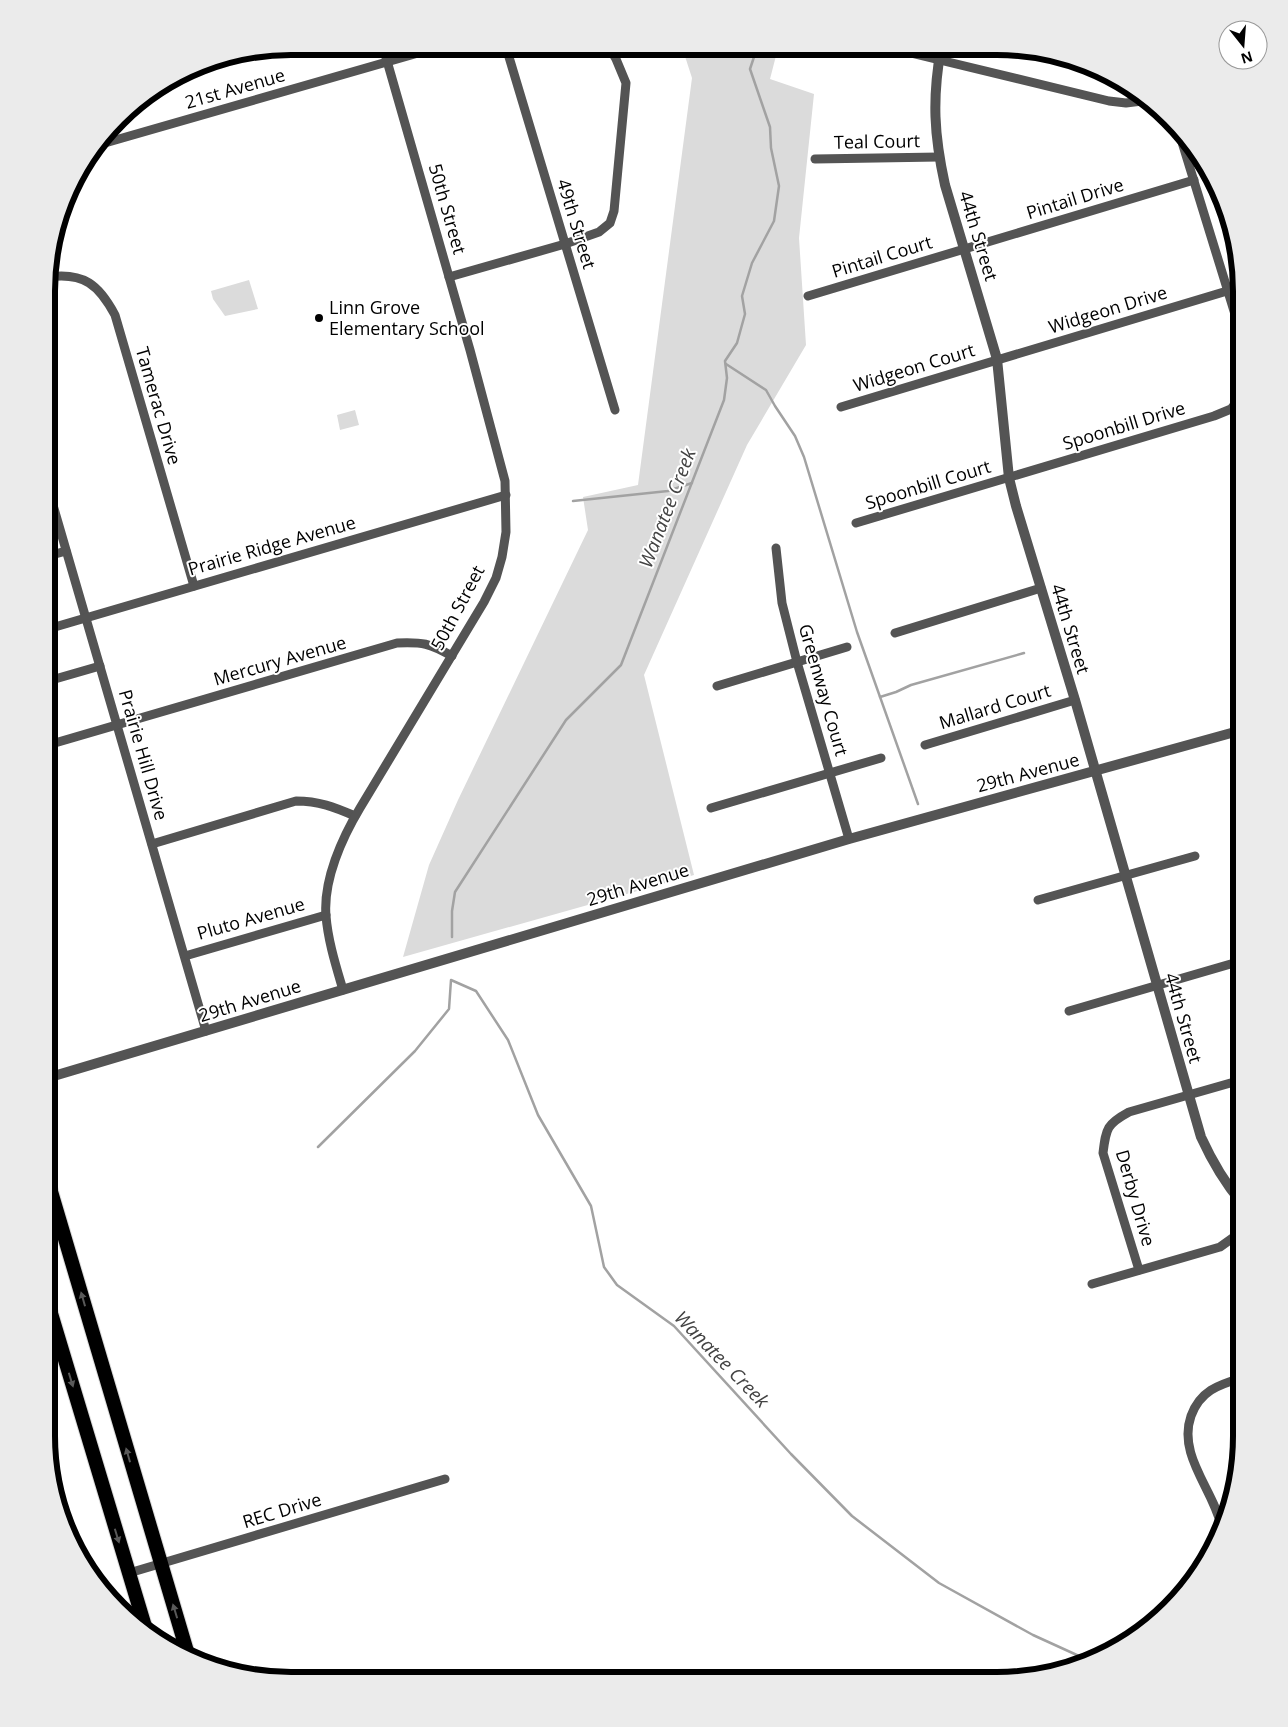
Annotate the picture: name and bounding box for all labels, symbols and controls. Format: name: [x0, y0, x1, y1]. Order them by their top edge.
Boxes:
north arrow: [1218, 20, 1268, 70]
text: N: [1239, 47, 1255, 69]
street label: 21st Avenue: [182, 62, 287, 114]
street label: Teal Court: [834, 128, 920, 154]
street label: 50th Street: [424, 161, 472, 257]
street label: Pintail Drive: [1023, 172, 1126, 224]
street label: 49th Street: [552, 176, 602, 272]
street label: 44th Street: [954, 188, 1004, 284]
street label: Pintail Court: [829, 229, 935, 283]
street label: Widgeon Drive: [1046, 280, 1170, 338]
place label: Linn Grove Elementary School: [329, 295, 485, 340]
marker: Linn Grove Elementary School: [313, 312, 325, 324]
street label: Widgeon Court: [850, 337, 977, 397]
street label: Tamerac Drive: [131, 344, 187, 467]
street label: Spoonbill Drive: [1059, 395, 1188, 455]
water label: Wanatee Creek: [632, 444, 702, 571]
street label: Spoonbill Court: [862, 454, 993, 515]
street label: Prairie Ridge Avenue: [185, 510, 358, 580]
street label: 50th Street: [425, 561, 490, 654]
street label: 44th Street: [1046, 581, 1096, 677]
street label: Greenway Court: [794, 621, 854, 759]
street label: Mercury Avenue: [211, 630, 349, 690]
street label: Mallard Court: [936, 678, 1053, 734]
street label: Prairie Hill Drive: [114, 687, 174, 823]
street label: 29th Avenue: [974, 747, 1082, 797]
street label: 29th Avenue: [584, 857, 692, 911]
street label: Pluto Avenue: [194, 891, 307, 945]
street label: 44th Street: [1160, 970, 1208, 1066]
street label: 29th Avenue: [196, 973, 304, 1027]
street label: Derby Drive: [1111, 1147, 1161, 1249]
one-way arrow: [78, 1292, 86, 1307]
water label: Wanatee Creek: [669, 1305, 775, 1414]
one-way arrow: [67, 1373, 75, 1388]
one-way arrow: [124, 1447, 132, 1462]
street label: REC Drive: [239, 1487, 324, 1533]
one-way arrow: [114, 1529, 122, 1544]
one-way arrow: [170, 1603, 178, 1618]

